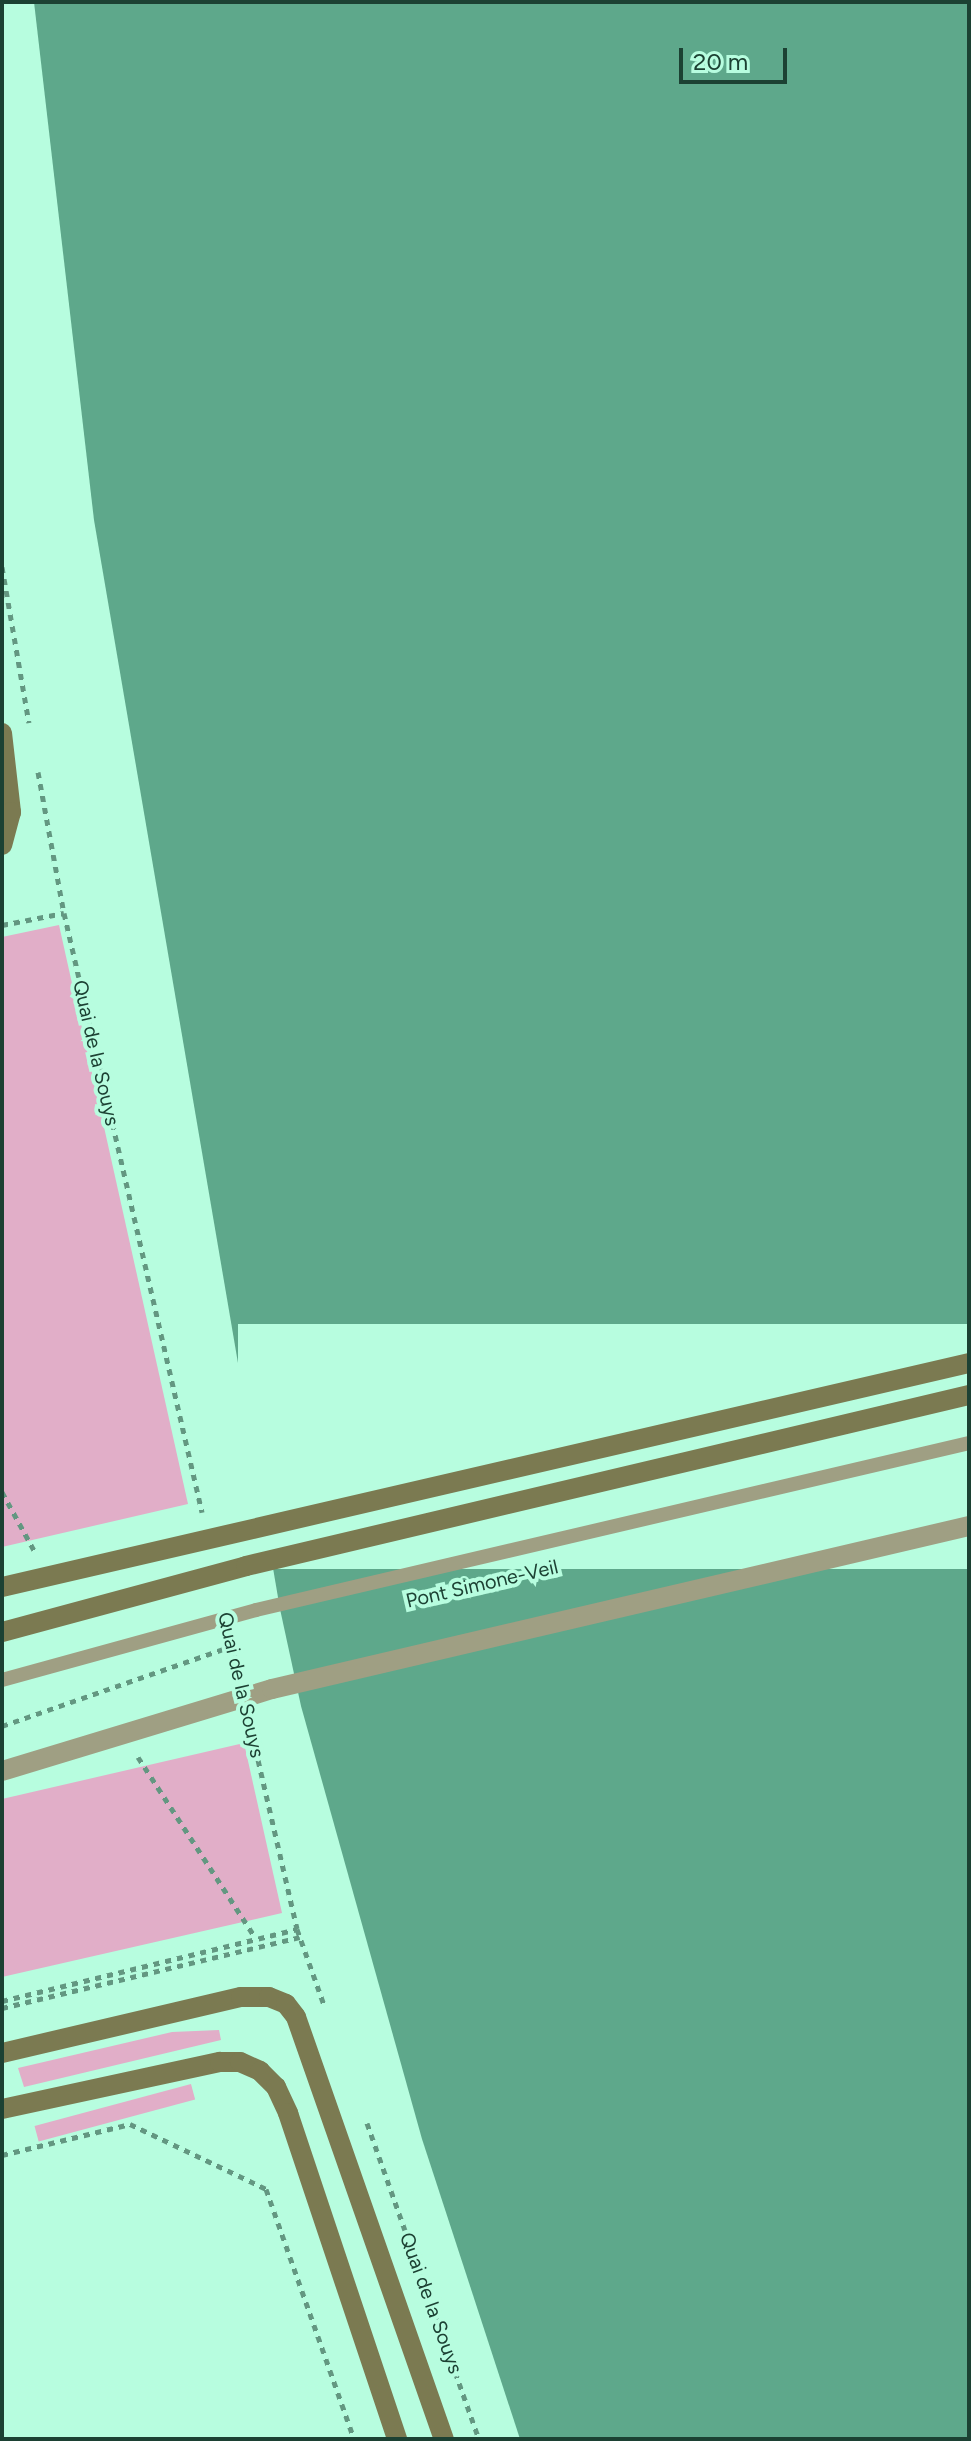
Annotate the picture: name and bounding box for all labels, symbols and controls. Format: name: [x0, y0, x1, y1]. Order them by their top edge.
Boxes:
scale bar: [683, 32, 791, 82]
text: 20 m: [693, 47, 748, 76]
street label: Quai de la Souys: [68, 978, 124, 1128]
street label: Pont Simone-Veil: [403, 1555, 561, 1613]
street label: Quai de la Souys: [213, 1610, 269, 1760]
street label: Quai de la Souys: [394, 2229, 468, 2377]

